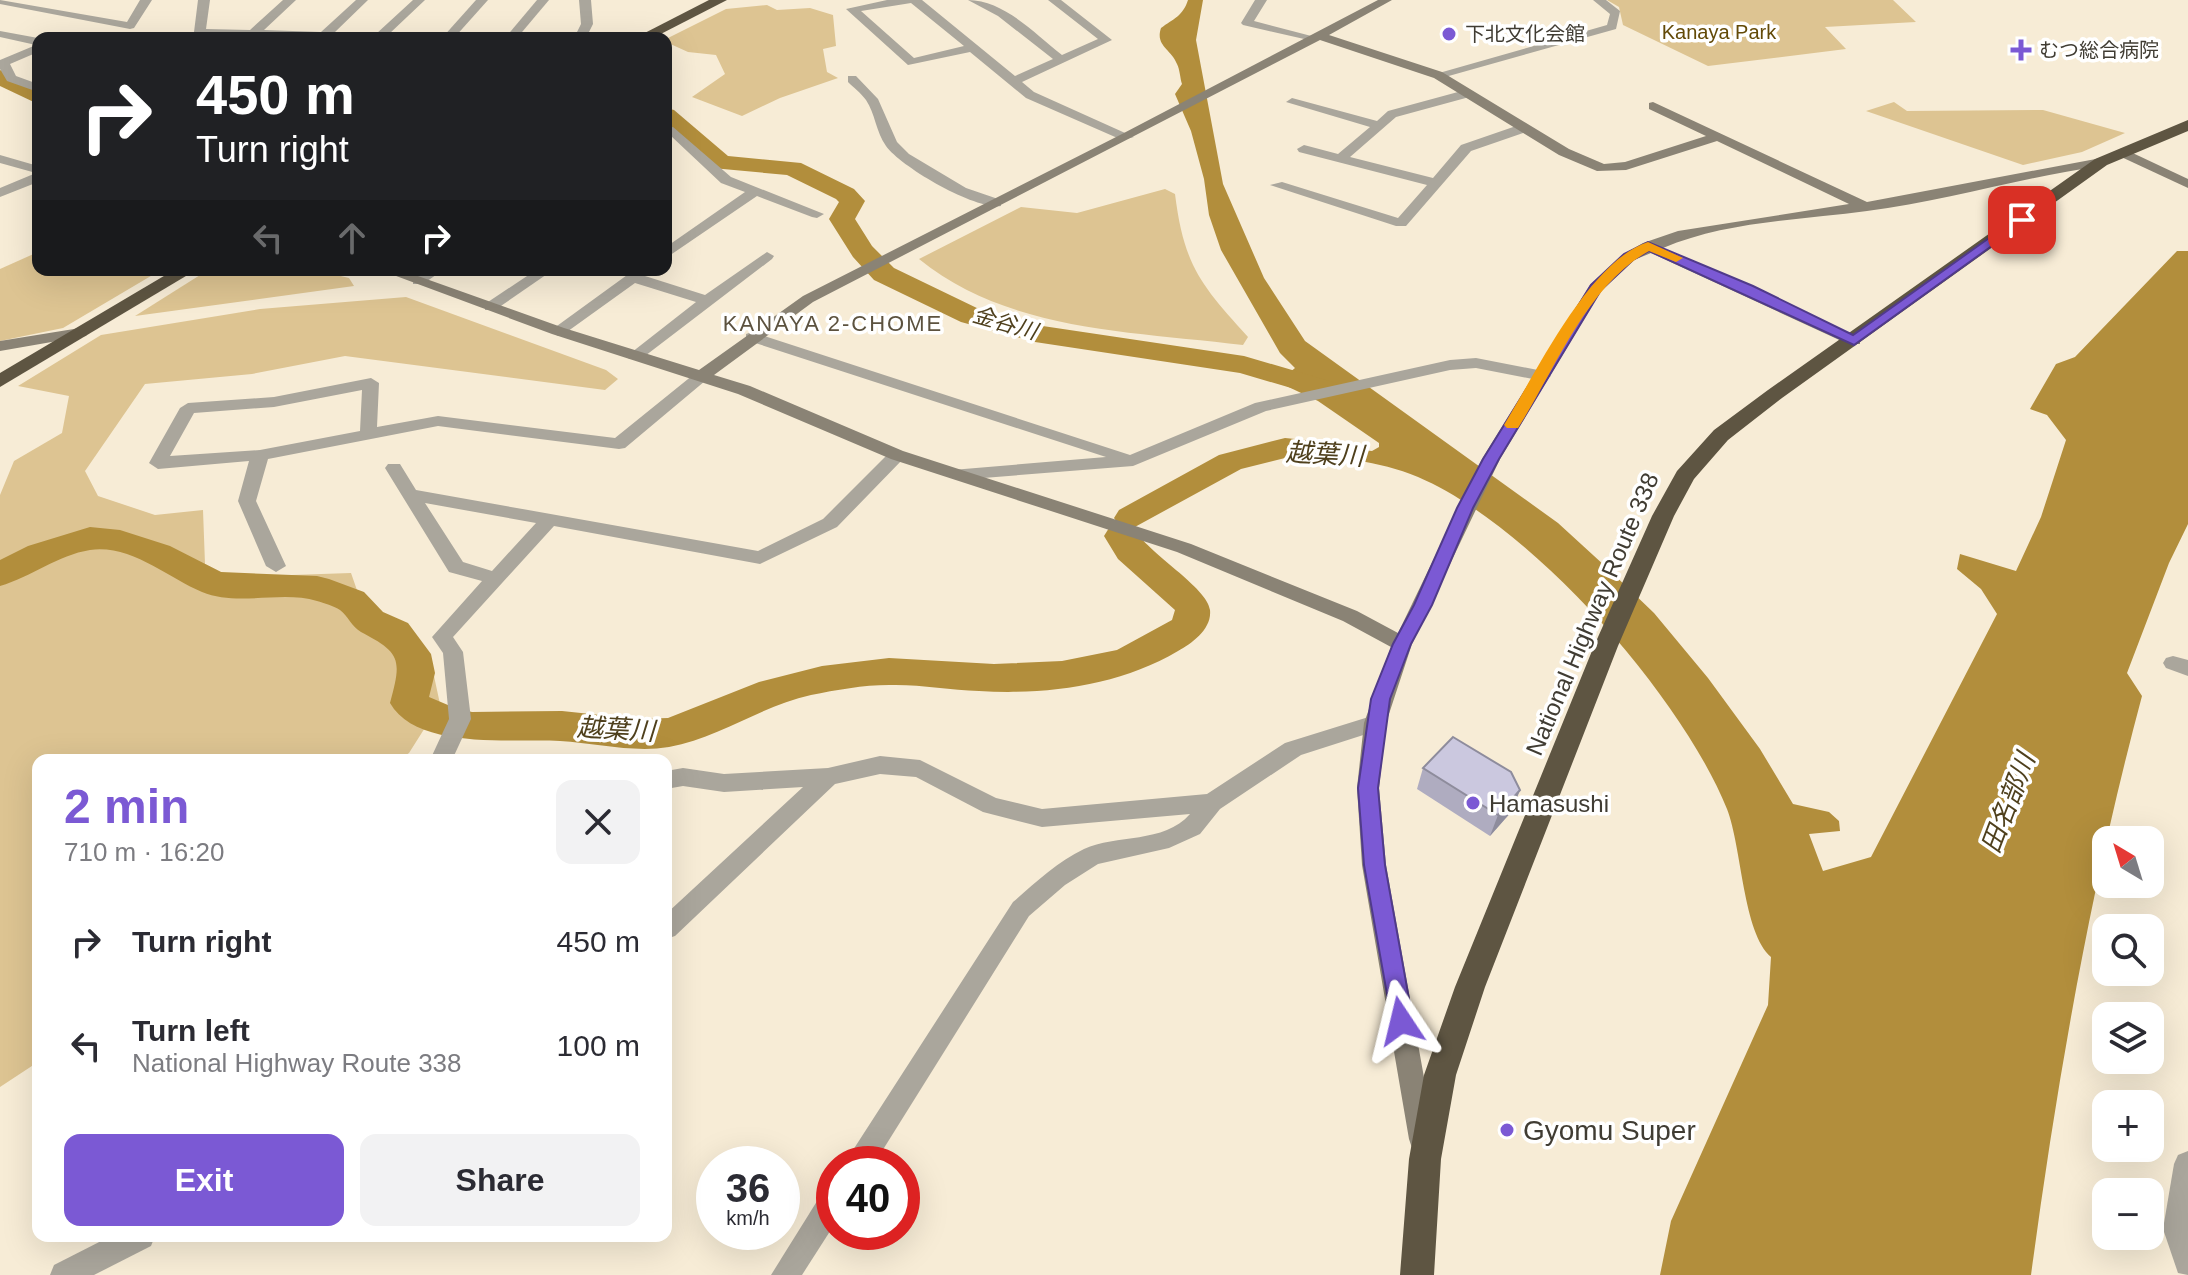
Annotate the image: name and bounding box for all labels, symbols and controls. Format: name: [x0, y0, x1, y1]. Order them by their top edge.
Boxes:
park label: Kanaya Park: [1662, 21, 1777, 43]
place label: 下北文化会館: [1465, 23, 1585, 45]
marker: 下北文化会館: [1440, 25, 1458, 43]
marker: むつ総合病院: [2010, 39, 2032, 61]
place label: むつ総合病院: [2039, 39, 2159, 61]
text: 450 m: [196, 63, 355, 126]
icon: right: [64, 64, 168, 168]
text: Turn right: [196, 129, 349, 170]
pin: [1988, 186, 2056, 254]
icon: arrive: [2000, 198, 2044, 242]
icon: left: [246, 216, 290, 260]
icon: ahead: [330, 216, 374, 260]
icon: right: [414, 216, 458, 260]
water label: 金谷川: [970, 302, 1042, 345]
district label: KANAYA 2-CHOME: [723, 311, 943, 336]
water label: 越葉川: [1285, 437, 1368, 471]
street label: National Highway Route 338: [1520, 469, 1664, 759]
water label: 越葉川: [576, 712, 659, 746]
water label: 田名部川: [1975, 746, 2042, 857]
text: 2 min: [64, 780, 189, 833]
button: close: [556, 780, 640, 864]
place label: Hamasushi: [1489, 790, 1609, 817]
marker: Hamasushi: [1464, 794, 1482, 812]
north arrow: [2092, 826, 2164, 898]
map controls: [2092, 826, 2164, 1250]
text: 710 m · 16:20: [64, 837, 224, 867]
button: search: [2092, 914, 2164, 986]
icon: right: [64, 920, 108, 964]
text: Turn right: [132, 925, 271, 958]
text: 450 m: [557, 925, 640, 958]
position arrow: [1359, 979, 1443, 1063]
button: layers: [2092, 1002, 2164, 1074]
text: Turn left: [132, 1014, 250, 1047]
icon: left: [64, 1024, 108, 1068]
text: 100 m: [557, 1029, 640, 1062]
text: National Highway Route 338: [132, 1048, 462, 1078]
button: +: [2092, 1090, 2164, 1162]
place label: Gyomu Super: [1523, 1115, 1696, 1146]
marker: Gyomu Super: [1498, 1121, 1516, 1139]
button: Exit: [64, 1134, 344, 1226]
button: Share: [360, 1134, 640, 1226]
speed limit sign: 40: [816, 1146, 920, 1250]
text: 36: [726, 1166, 770, 1210]
button: −: [2092, 1178, 2164, 1250]
text: km/h: [726, 1207, 770, 1229]

